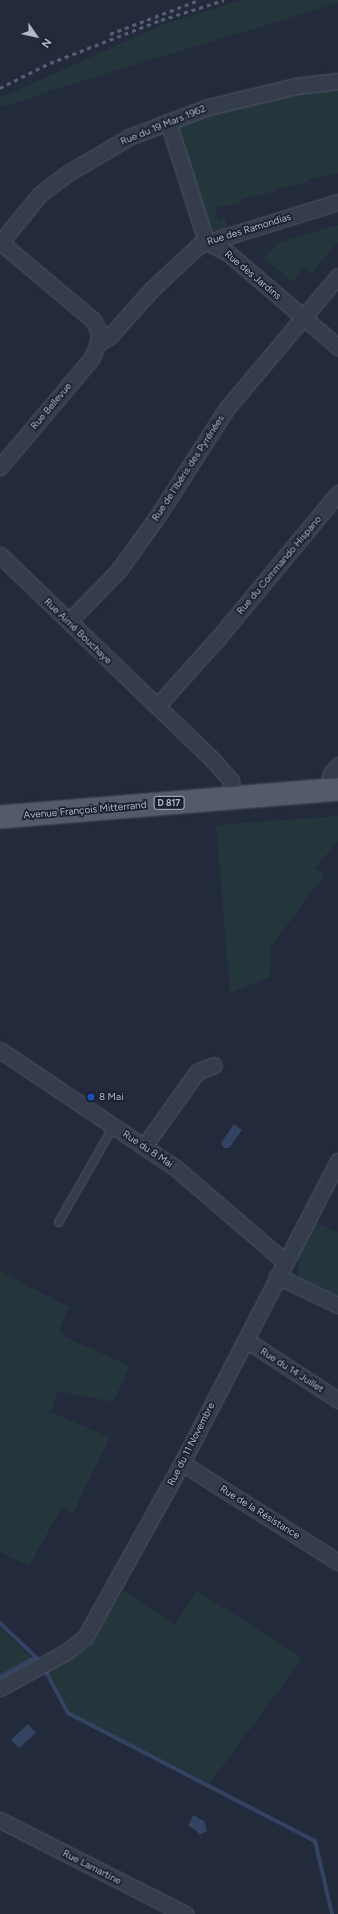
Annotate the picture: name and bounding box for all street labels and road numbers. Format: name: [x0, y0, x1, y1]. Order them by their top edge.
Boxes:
street label: Rue du 19 Mars 1962: [119, 102, 207, 148]
street label: Rue des Ramondias: [205, 210, 293, 248]
street label: Rue des Jardins: [222, 248, 284, 302]
street label: Rue Bellevue: [28, 380, 74, 432]
street label: Rue de l'Ibéris des Pyrénées: [149, 413, 227, 523]
street label: Rue du Commando Hispano: [234, 513, 324, 617]
street label: Rue Aimé Bouchaye: [42, 596, 114, 666]
road number: D 817: [153, 796, 185, 810]
street label: Avenue François Mitterrand: [23, 799, 147, 821]
street label: Rue du 8 Mai: [121, 1128, 175, 1170]
street label: Rue du 14 Juillet: [258, 1345, 326, 1395]
street label: Rue du 11 Novembre: [165, 1400, 217, 1488]
street label: Rue de la Résistance: [218, 1483, 302, 1541]
street label: Rue Lamartine: [61, 1847, 123, 1887]

